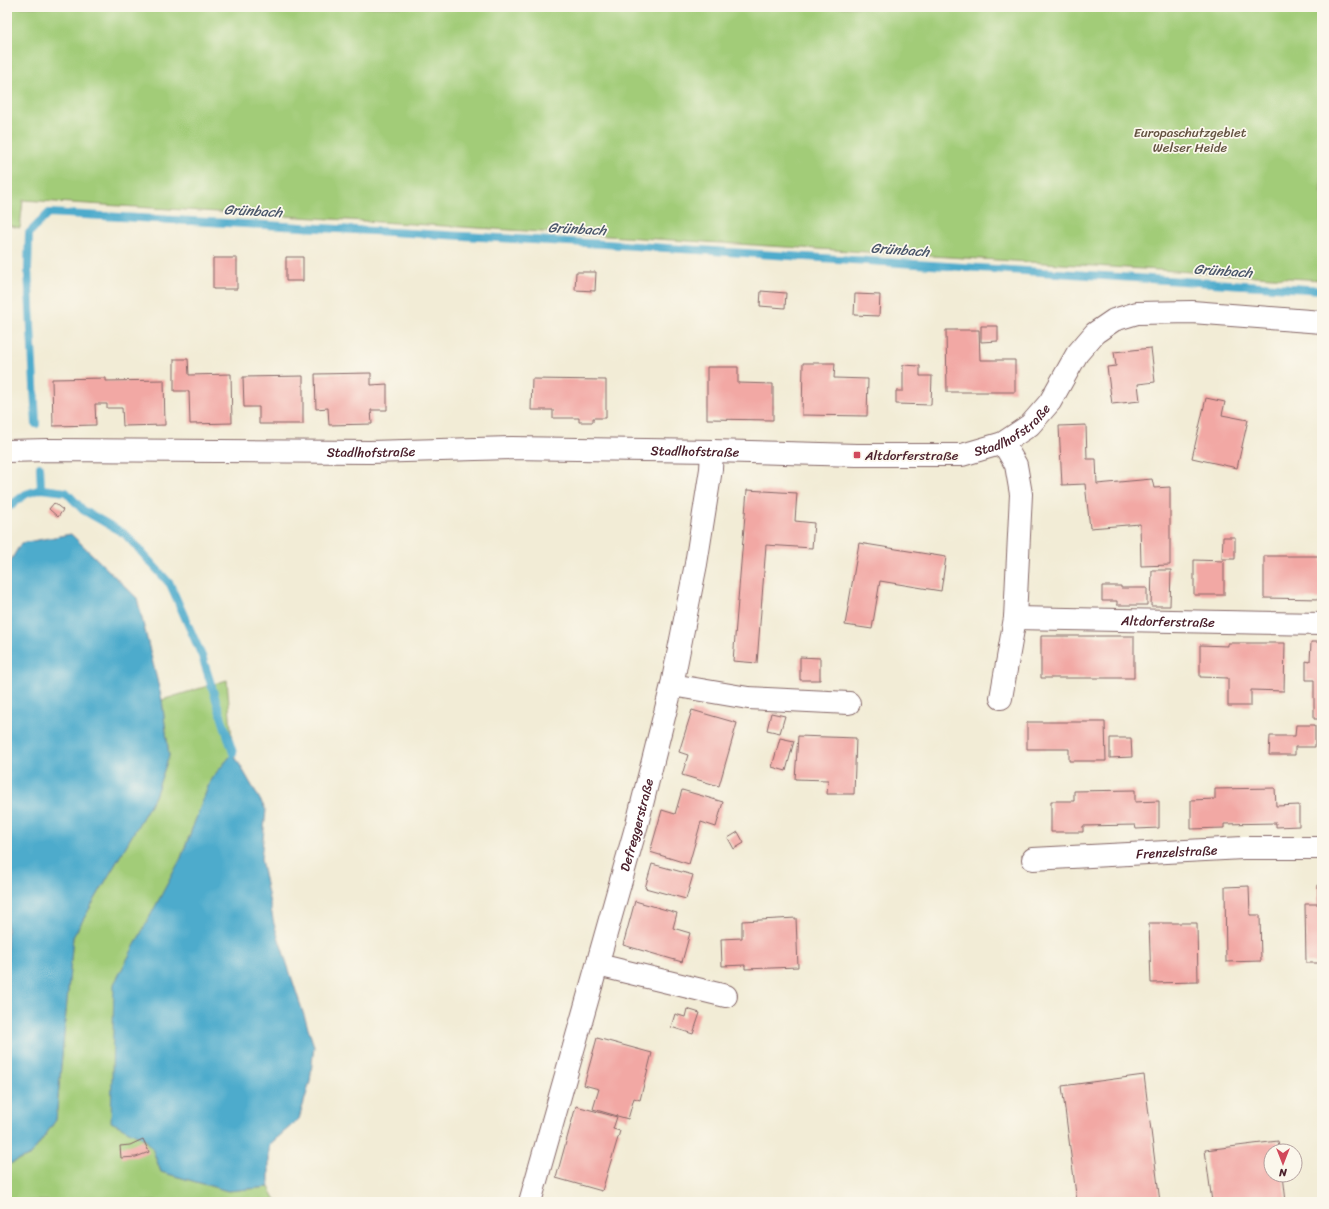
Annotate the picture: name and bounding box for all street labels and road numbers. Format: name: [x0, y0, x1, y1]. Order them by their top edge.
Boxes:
street label: Stadlhofstraße: [971, 398, 1056, 463]
street label: Stadlhofstraße: [327, 439, 416, 464]
street label: Stadlhofstraße: [650, 439, 740, 463]
street label: Altdorferstraße: [1120, 609, 1215, 633]
street label: Defreggerstraße: [613, 775, 660, 874]
street label: Frenzelstraße: [1135, 838, 1218, 865]

